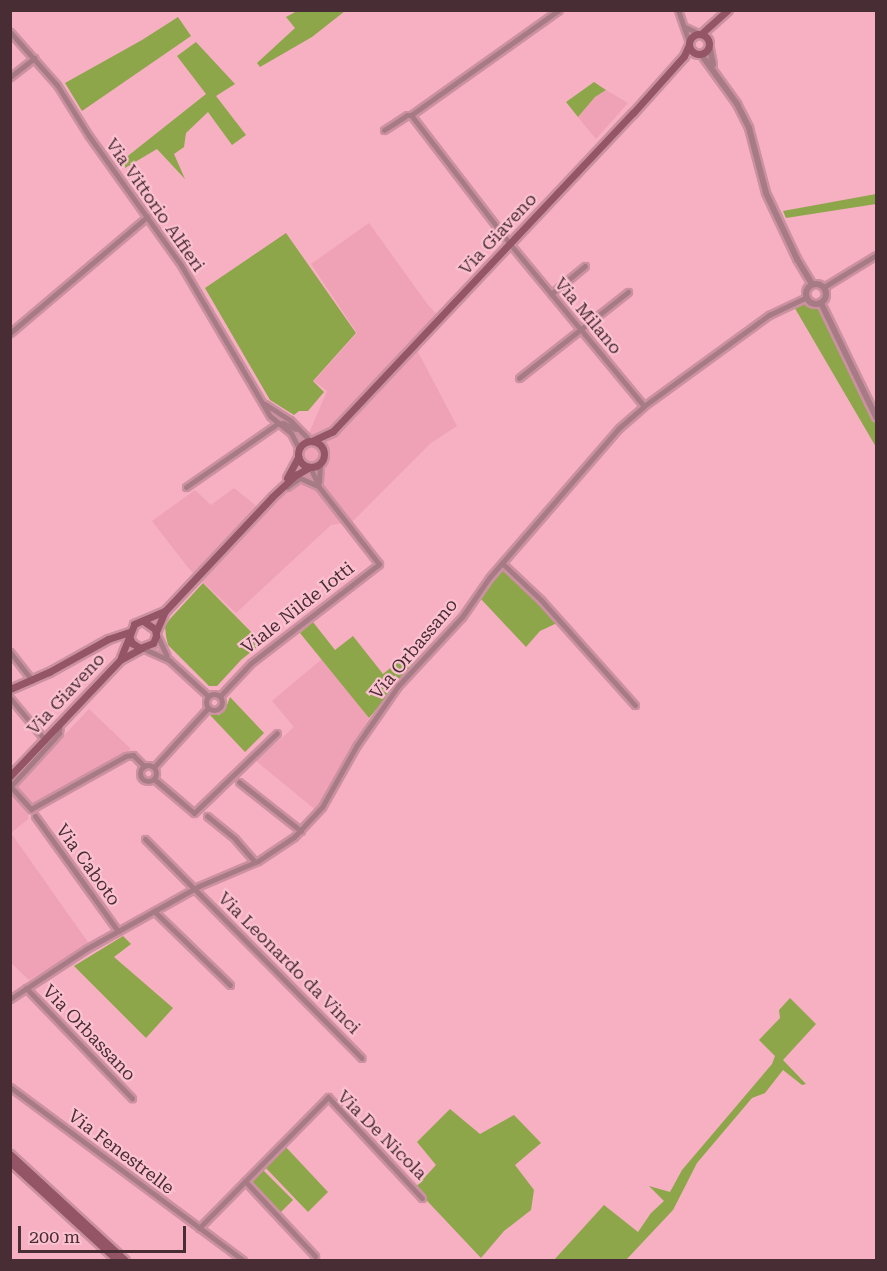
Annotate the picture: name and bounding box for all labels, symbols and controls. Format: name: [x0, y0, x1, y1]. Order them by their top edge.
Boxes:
street label: Via Vittorio Alfieri: [101, 134, 209, 276]
street label: Via Giaveno: [455, 189, 541, 279]
street label: Via Milano: [550, 273, 626, 359]
street label: Viale Nilde Iotti: [237, 557, 359, 659]
street label: Via Orbassano: [366, 594, 462, 704]
street label: Via Giaveno: [23, 649, 109, 739]
street label: Via Caboto: [51, 820, 125, 910]
street label: Via Leonardo da Vinci: [213, 887, 365, 1039]
street label: Via Orbassano: [38, 981, 140, 1085]
street label: Via De Nicola: [333, 1086, 431, 1184]
street label: Via Fenestrelle: [64, 1105, 178, 1199]
scale bar: [21, 1214, 189, 1252]
text: 200 m: [29, 1226, 80, 1247]

